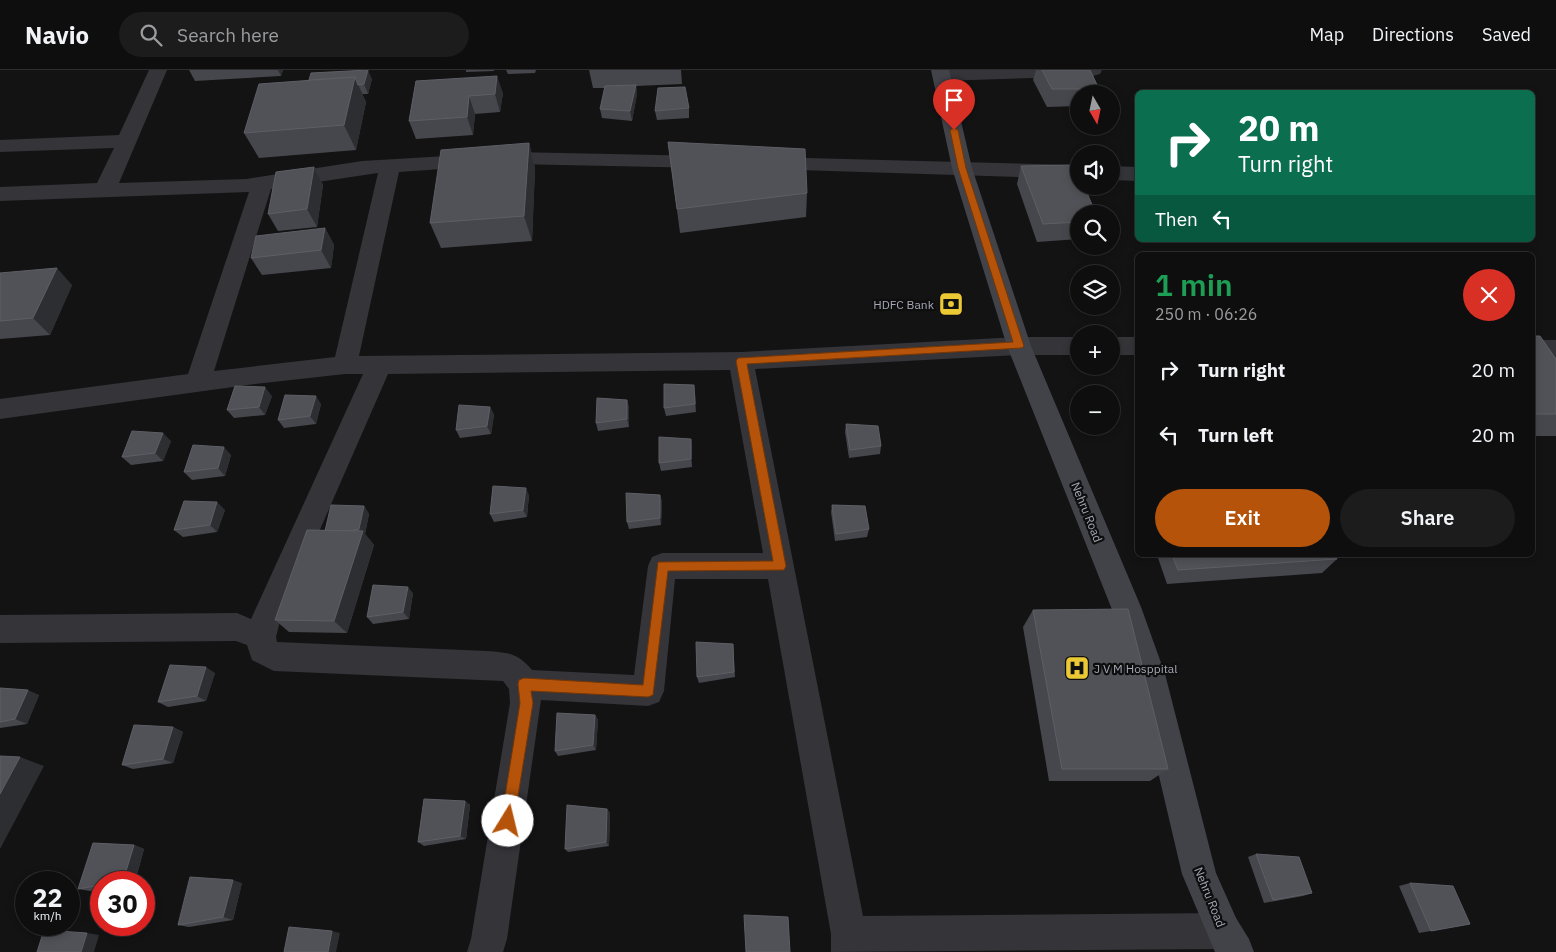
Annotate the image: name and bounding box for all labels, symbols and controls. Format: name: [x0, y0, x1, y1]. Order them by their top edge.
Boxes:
search box: [119, 12, 469, 57]
text: Navio: [25, 19, 89, 51]
icon: search: [137, 21, 165, 49]
text: Search here: [177, 23, 279, 47]
text: Map: [1309, 23, 1344, 46]
text: Directions: [1372, 23, 1454, 46]
text: Saved: [1482, 23, 1531, 46]
pin: [933, 79, 975, 130]
north arrow: [1070, 85, 1120, 135]
map controls: [1070, 85, 1120, 435]
icon: arrive: [940, 86, 968, 114]
text: 20 m: [1238, 105, 1320, 151]
icon: right: [1155, 110, 1220, 175]
button: sound: [1070, 145, 1120, 195]
text: Turn right: [1238, 149, 1333, 178]
button: search: [1070, 205, 1120, 255]
icon: left: [1208, 205, 1236, 233]
text: Then: [1155, 207, 1198, 231]
button: layers: [1070, 265, 1120, 315]
text: 1 min: [1155, 265, 1233, 304]
button: close: [1463, 269, 1515, 321]
bank icon: HDFC Bank: [938, 291, 964, 317]
place label: HDFC Bank: [873, 297, 935, 312]
text: 250 m · 06:26: [1155, 304, 1257, 324]
button: +: [1070, 325, 1120, 375]
icon: right: [1155, 356, 1183, 384]
text: Turn right: [1198, 358, 1285, 382]
text: 20 m: [1471, 358, 1515, 382]
button: −: [1070, 385, 1120, 435]
icon: left: [1155, 421, 1183, 449]
text: Turn left: [1198, 423, 1274, 447]
text: 20 m: [1471, 423, 1515, 447]
street label: Nehru Road: [1068, 480, 1106, 544]
button: Exit: [1155, 489, 1330, 547]
button: Share: [1340, 489, 1515, 547]
hospital icon: J V M Hosppital: [1064, 655, 1090, 681]
place label: J V M Hosppital: [1094, 661, 1178, 676]
position arrow: [481, 794, 533, 846]
street label: Nehru Road: [1191, 865, 1229, 929]
speed limit sign: 30: [90, 871, 155, 936]
text: 22: [32, 881, 63, 914]
text: km/h: [33, 908, 62, 923]

